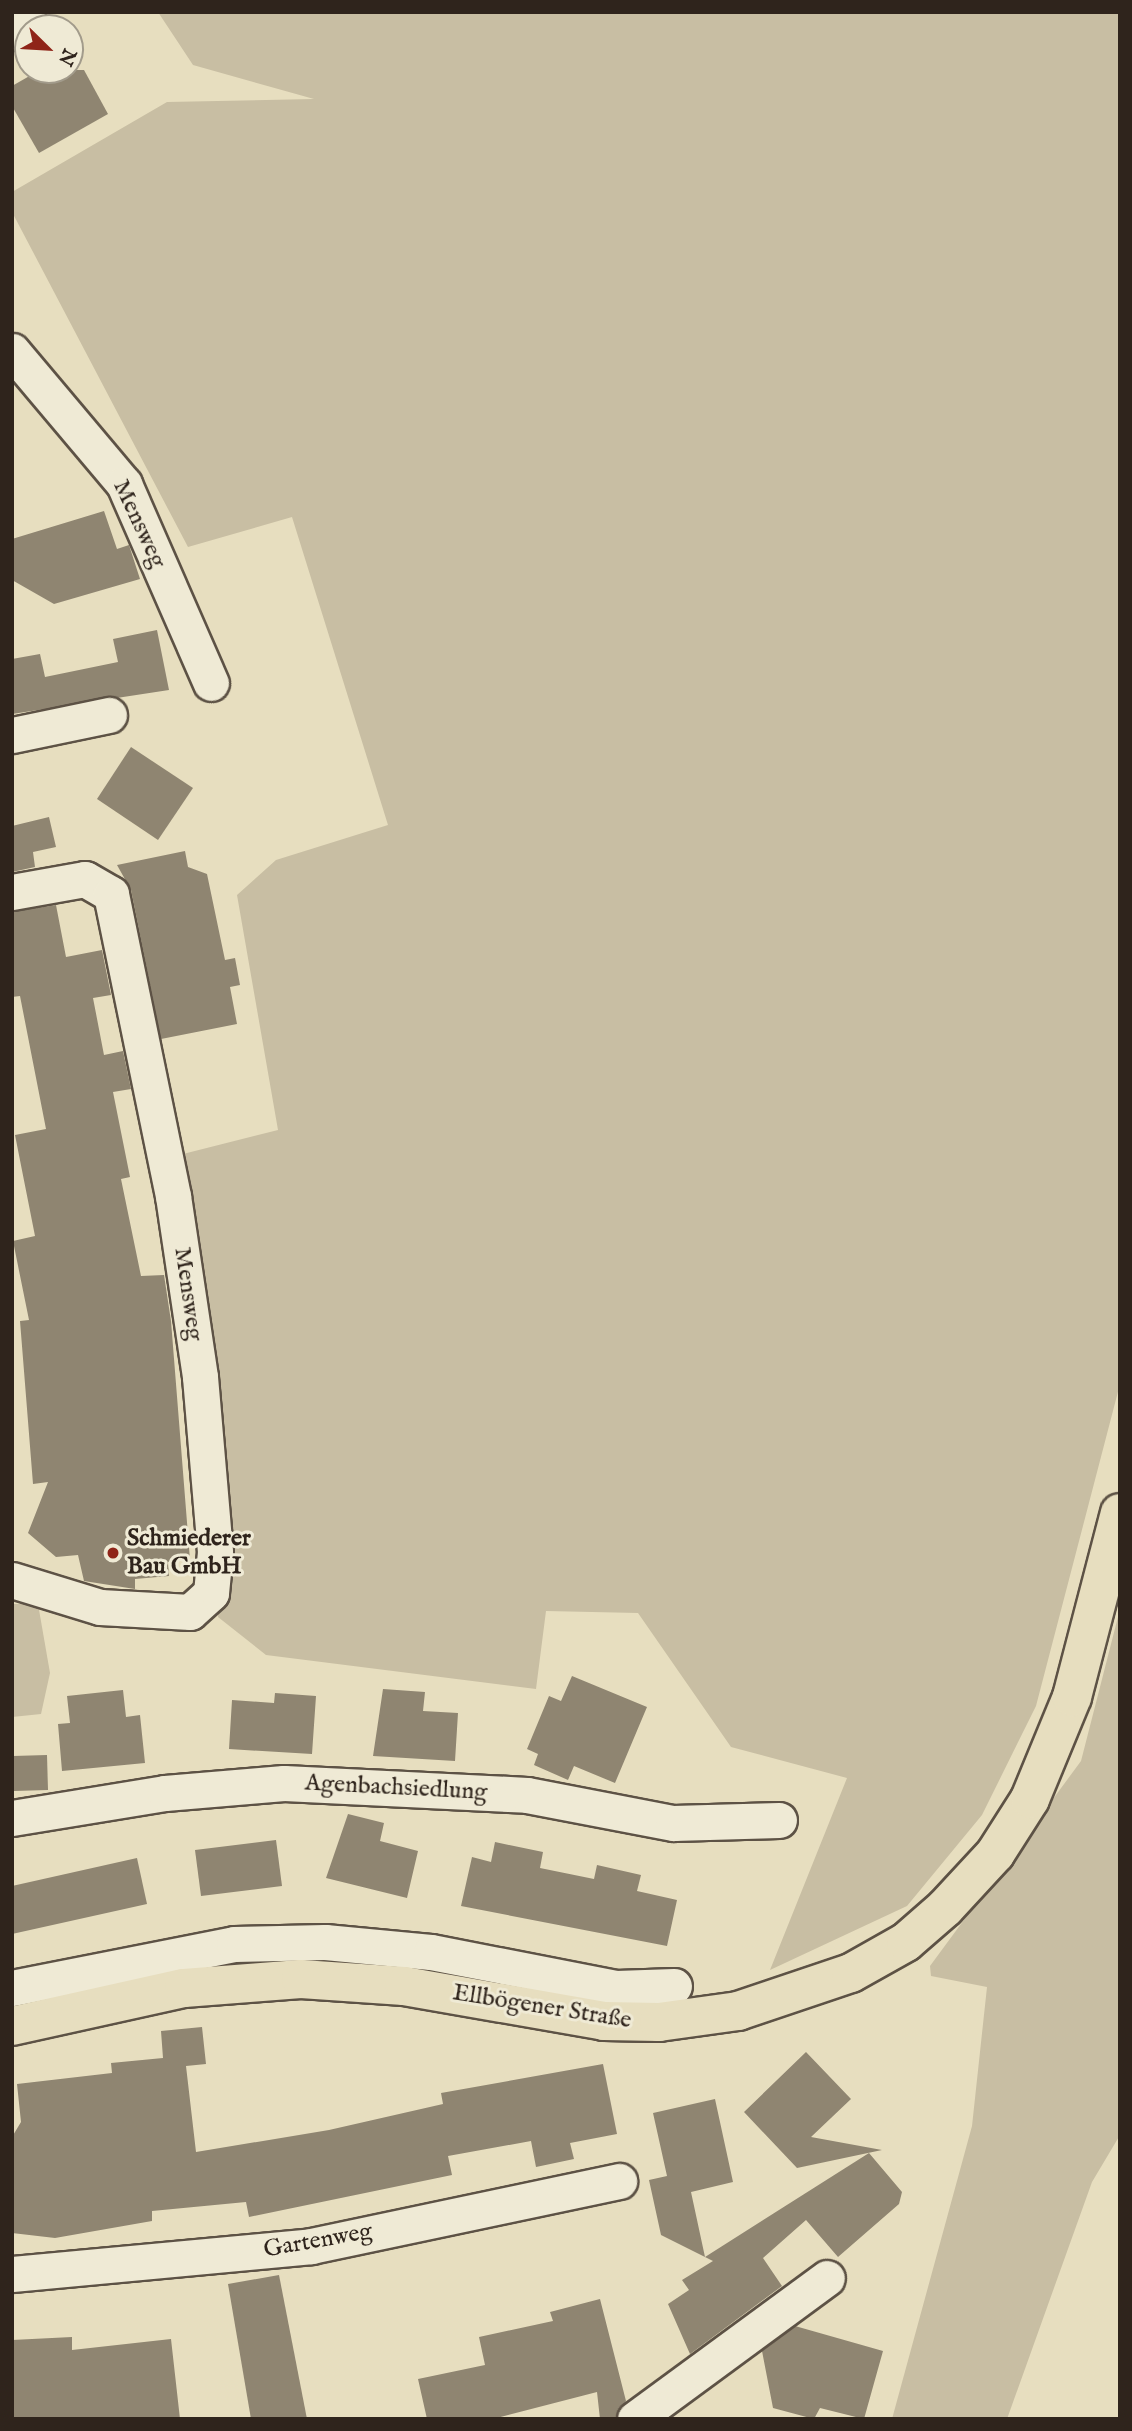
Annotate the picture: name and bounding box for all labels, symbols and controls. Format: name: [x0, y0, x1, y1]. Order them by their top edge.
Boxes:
north arrow: [14, 14, 84, 84]
text: N: [52, 44, 81, 69]
street label: Mensweg: [106, 475, 172, 573]
street label: Mensweg: [167, 1245, 209, 1343]
place label: Schmiederer Bau GmbH: [127, 1525, 251, 1581]
marker: Schmiederer Bau GmbH: [105, 1545, 121, 1561]
street label: Agenbachsiedlung: [304, 1769, 488, 1807]
street label: Ellbögener Straße: [451, 1979, 633, 2035]
street label: Gartenweg: [261, 2217, 375, 2265]

